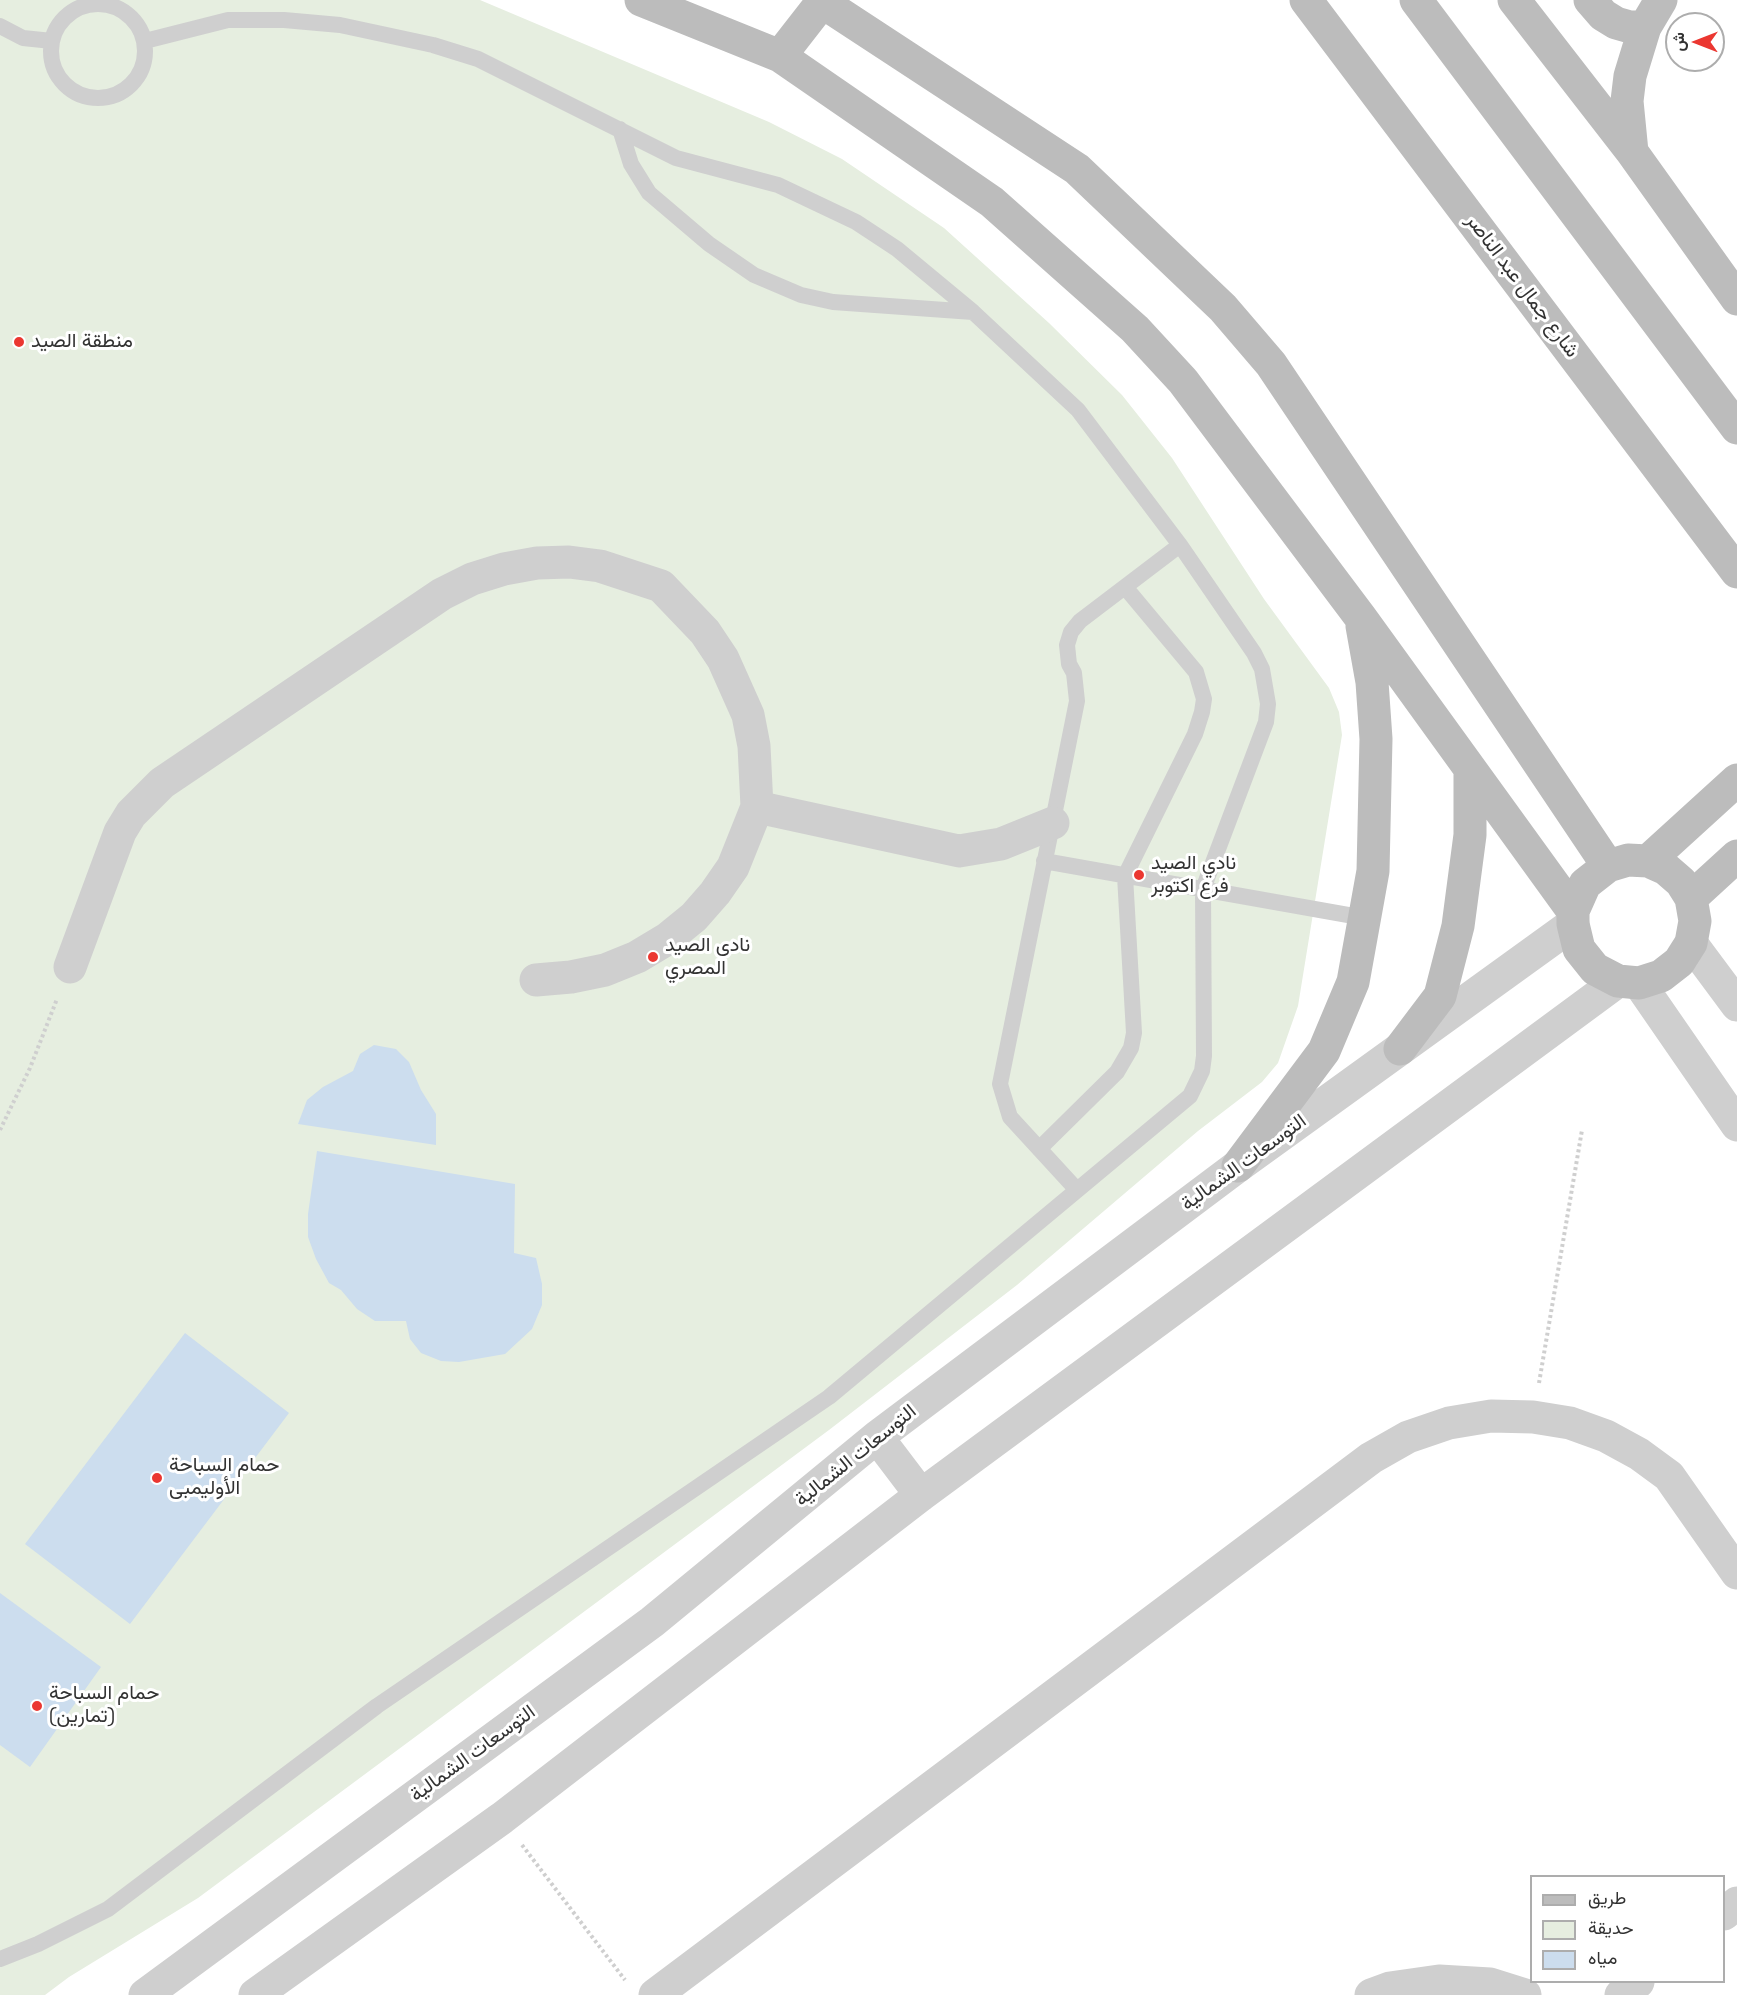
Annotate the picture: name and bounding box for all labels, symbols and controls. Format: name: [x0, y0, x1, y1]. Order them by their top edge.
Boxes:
north arrow: [1665, 12, 1725, 72]
text: ش: [1668, 32, 1689, 52]
street label: شارع جمال عبد الناصر: [1460, 210, 1584, 362]
place label: منطقة الصيد: [31, 330, 133, 354]
marker: منطقة الصيد: [12, 335, 26, 349]
place label: نادي الصيد فرع اكتوبر: [1151, 852, 1236, 899]
marker: نادي الصيد فرع اكتوبر: [1132, 868, 1146, 882]
place label: نادى الصيد المصري: [665, 934, 750, 981]
marker: نادى الصيد المصري: [646, 950, 660, 964]
street label: التوسعات الشمالية: [1177, 1110, 1311, 1216]
street label: التوسعات الشمالية: [791, 1400, 921, 1512]
place label: حمام السباحة الأوليمبى: [169, 1454, 279, 1501]
marker: حمام السباحة الأوليمبى: [150, 1471, 164, 1485]
place label: حمام السباحة (تمارين): [49, 1682, 159, 1729]
marker: حمام السباحة (تمارين): [30, 1699, 44, 1713]
street label: التوسعات الشمالية: [406, 1701, 540, 1807]
legend: [1530, 1875, 1725, 1983]
text: طريق: [1588, 1886, 1626, 1909]
text: حديقة: [1588, 1916, 1634, 1939]
text: مياه: [1588, 1946, 1617, 1969]

